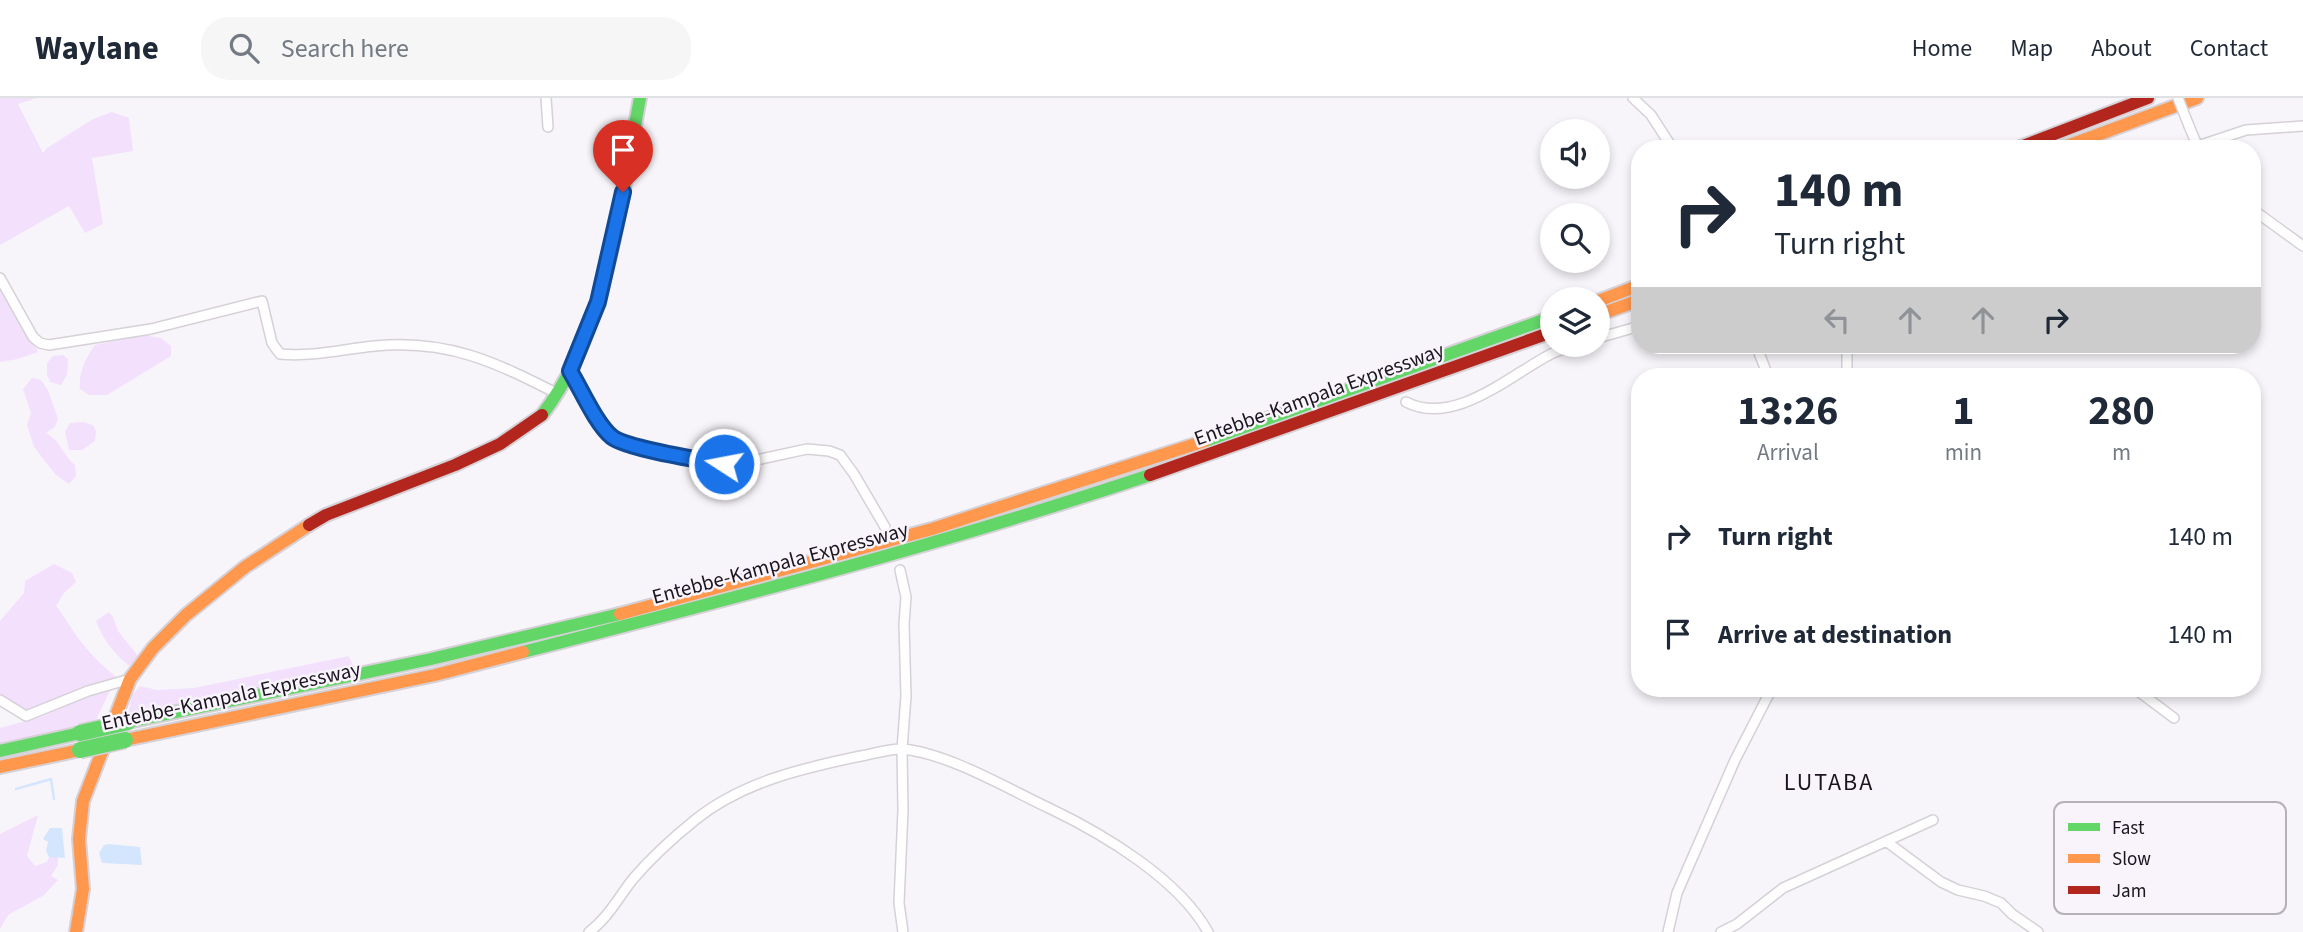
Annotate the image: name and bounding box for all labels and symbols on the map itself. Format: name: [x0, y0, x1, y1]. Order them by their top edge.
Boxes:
pin: [593, 120, 653, 192]
street label: Entebbe-Kampala Expressway: [1190, 335, 1448, 453]
position arrow: [687, 427, 761, 501]
street label: Entebbe-Kampala Expressway: [649, 514, 912, 612]
street label: Entebbe-Kampala Expressway: [99, 654, 364, 738]
district label: LUTABA: [1784, 765, 1874, 800]
legend: [2054, 802, 2286, 914]
text: Fast: [2112, 815, 2145, 842]
text: Slow: [2112, 846, 2151, 873]
text: Jam: [2112, 878, 2146, 905]

